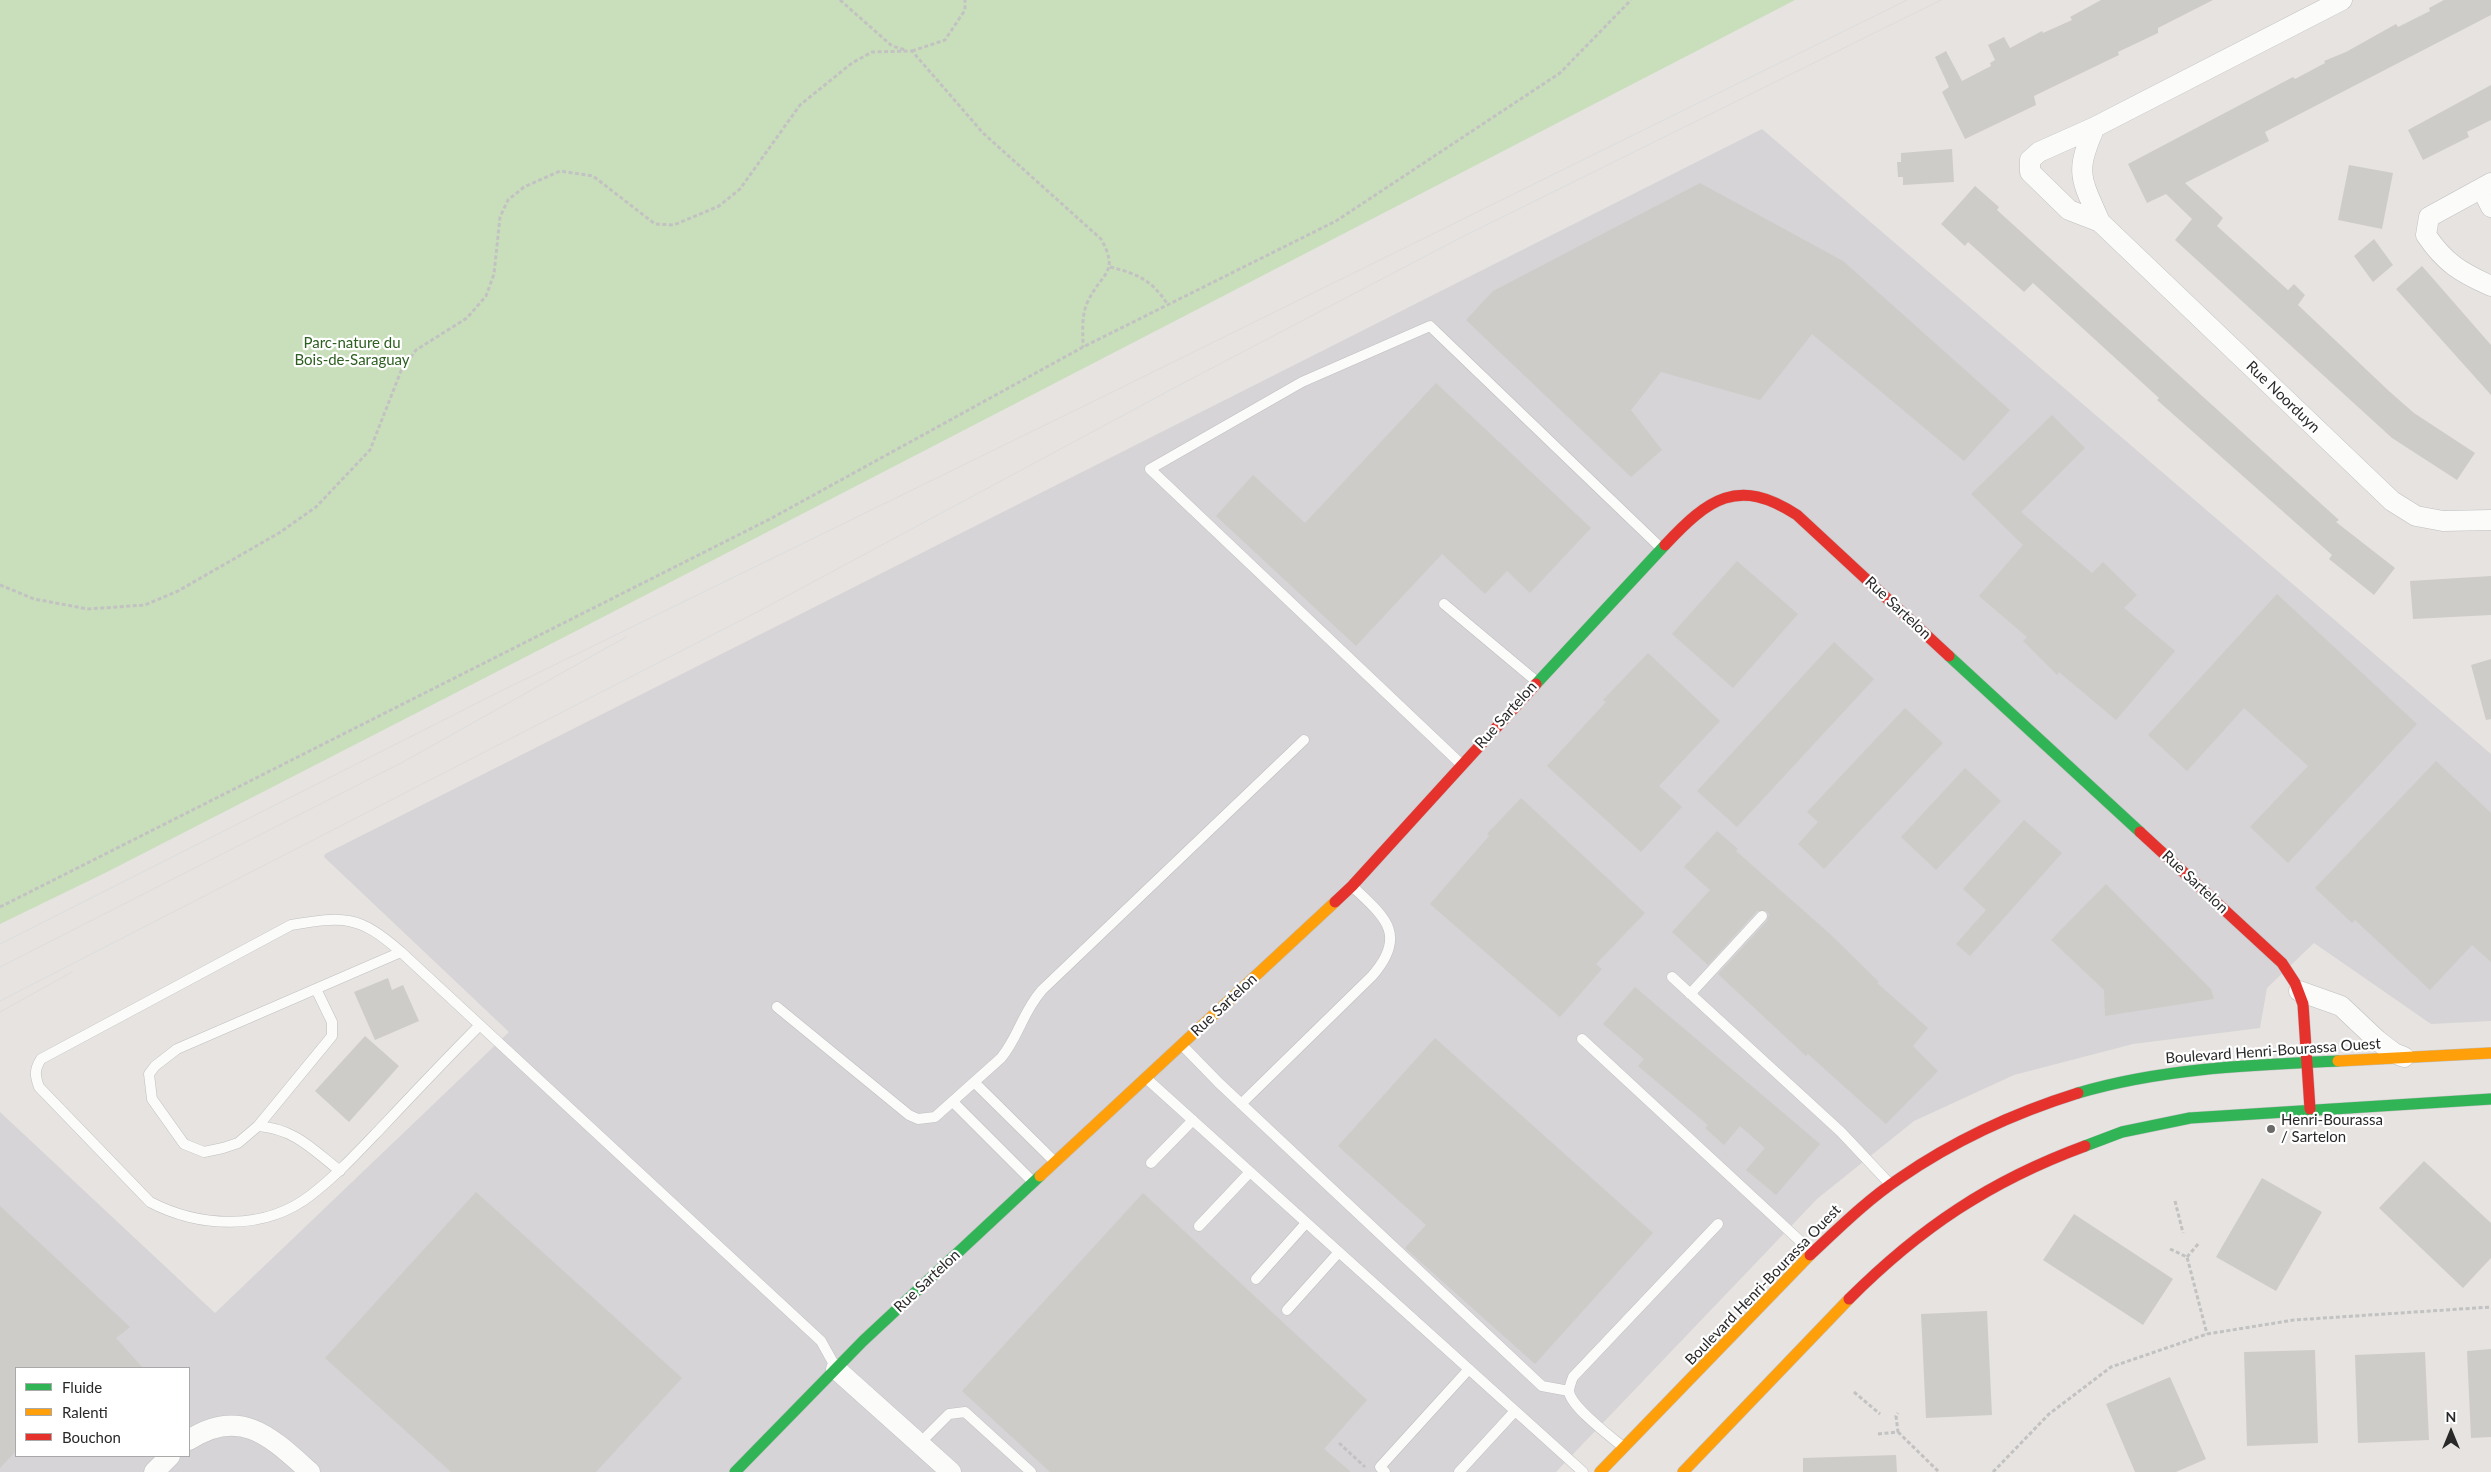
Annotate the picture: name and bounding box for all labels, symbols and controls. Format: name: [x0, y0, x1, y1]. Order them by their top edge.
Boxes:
park label: Parc-nature du Bois-de-Saraguay: [294, 334, 410, 369]
street label: Rue Noorduyn: [2242, 357, 2324, 437]
street label: Rue Sartelon: [1861, 573, 1935, 643]
street label: Rue Sartelon: [1471, 678, 1541, 752]
street label: Rue Sartelon: [2158, 847, 2232, 917]
street label: Rue Sartelon: [1187, 970, 1261, 1040]
street label: Boulevard Henri-Bourassa Ouest: [2165, 1034, 2381, 1068]
place label: Henri-Bourassa / Sartelon: [2281, 1111, 2383, 1146]
marker: Henri-Bourassa / Sartelon: [2265, 1123, 2277, 1135]
street label: Boulevard Henri-Bourassa Ouest: [1682, 1201, 1844, 1369]
street label: Rue Sartelon: [890, 1246, 964, 1316]
legend: [15, 1367, 190, 1457]
text: Fluide: [62, 1378, 102, 1396]
text: Ralenti: [62, 1403, 108, 1421]
north arrow: [2426, 1407, 2476, 1457]
text: N: [2446, 1408, 2456, 1425]
text: Bouchon: [62, 1428, 121, 1446]

